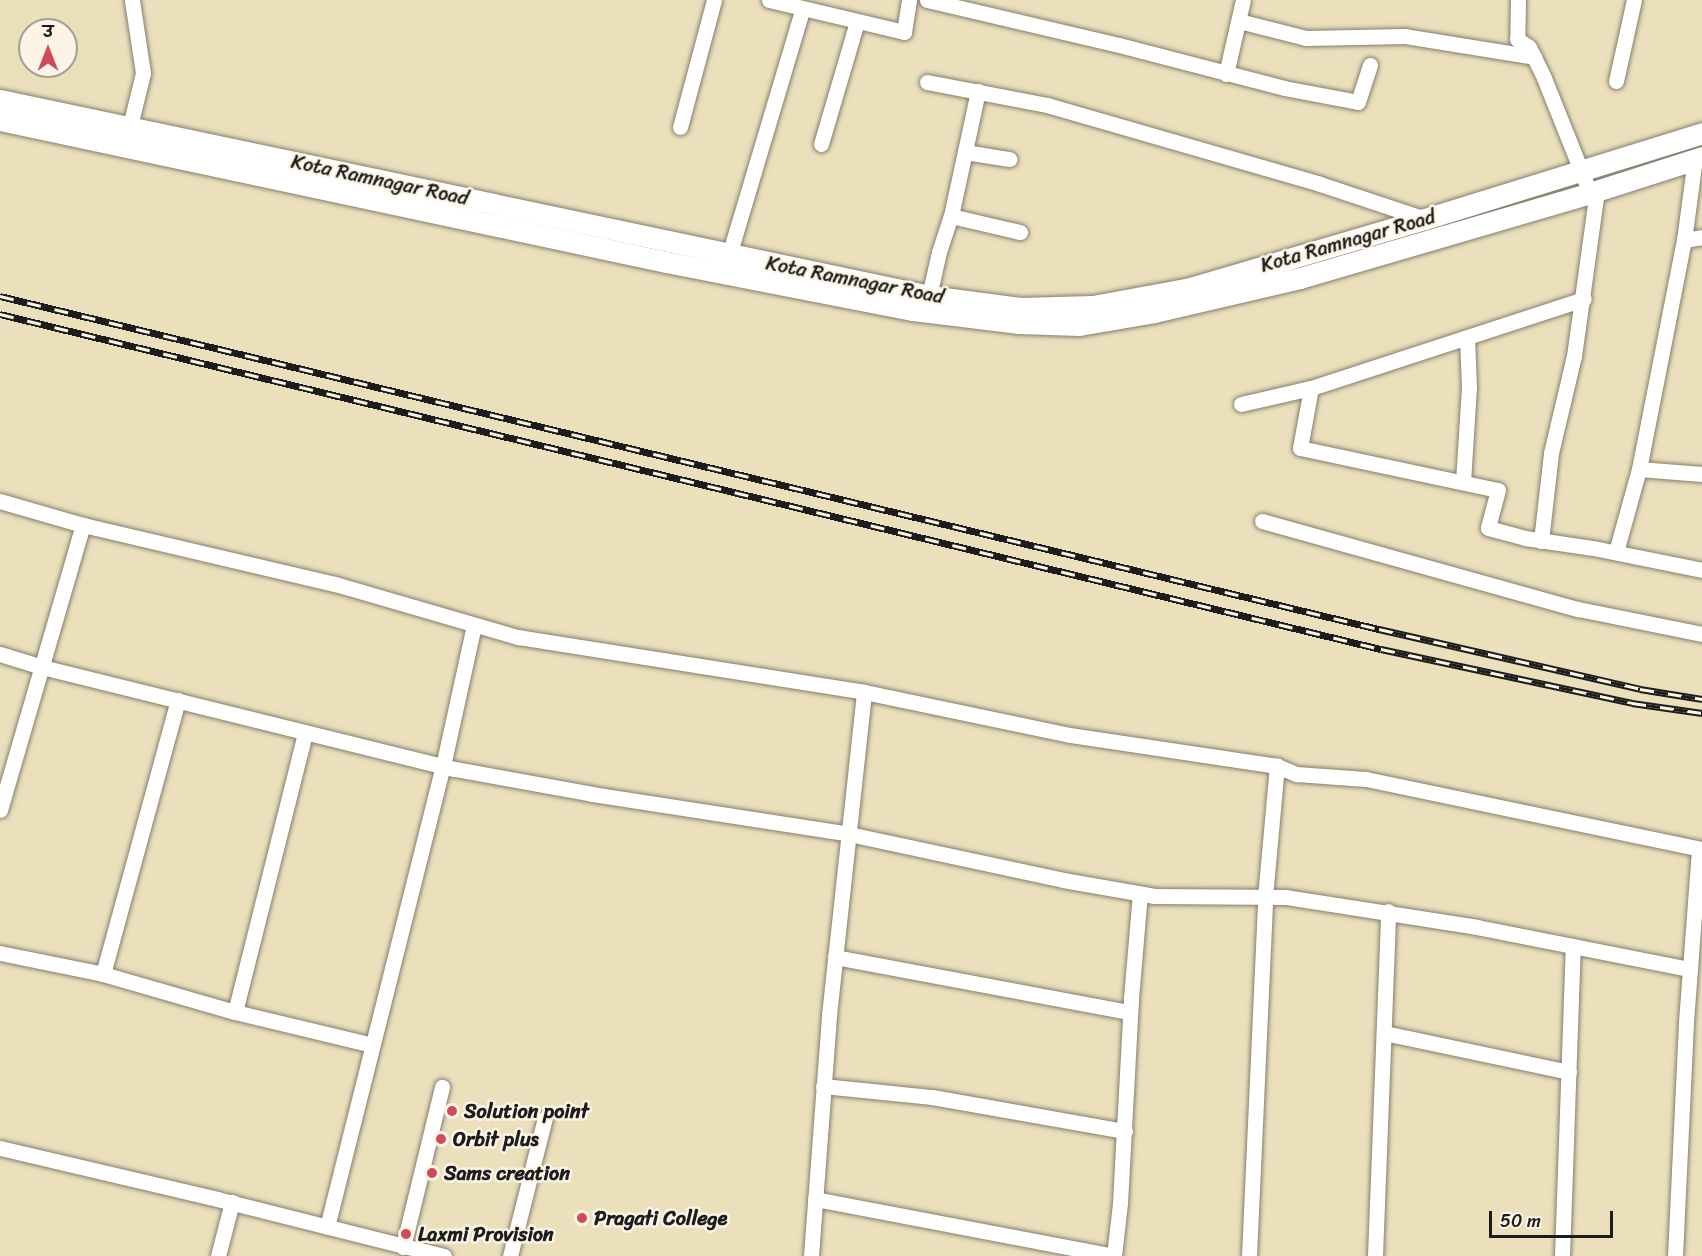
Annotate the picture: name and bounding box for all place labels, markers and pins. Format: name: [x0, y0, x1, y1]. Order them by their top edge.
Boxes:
place label: Solution point: [464, 1099, 589, 1123]
marker: Solution point: [445, 1104, 459, 1118]
place label: Orbit plus: [453, 1127, 539, 1151]
marker: Orbit plus: [434, 1132, 448, 1146]
place label: Sams creation: [444, 1161, 569, 1185]
marker: Sams creation: [425, 1166, 439, 1180]
place label: Pragati College: [594, 1206, 727, 1230]
marker: Pragati College: [575, 1211, 589, 1225]
place label: Laxmi Provision: [418, 1222, 554, 1246]
marker: Laxmi Provision: [399, 1227, 413, 1241]

